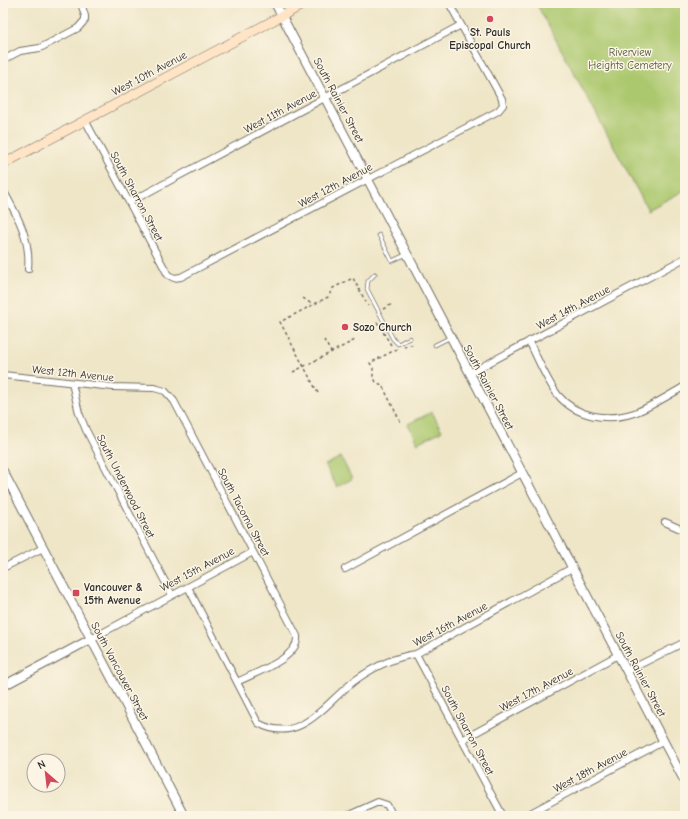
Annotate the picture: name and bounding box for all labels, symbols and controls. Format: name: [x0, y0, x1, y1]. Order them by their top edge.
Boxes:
marker: St. Pauls Episcopal Church: [485, 14, 495, 24]
place label: St. Pauls Episcopal Church: [449, 26, 531, 52]
park label: Riverview Heights Cemetery: [588, 46, 672, 72]
street label: West 10th Avenue: [110, 48, 189, 99]
street label: South Rainier Street: [311, 55, 367, 146]
street label: West 11th Avenue: [242, 87, 319, 136]
street label: South Sharron Street: [107, 149, 166, 244]
street label: West 12th Avenue: [296, 160, 375, 210]
street label: West 14th Avenue: [534, 282, 613, 332]
place label: Sozo Church: [353, 321, 412, 334]
marker: Sozo Church: [340, 322, 350, 332]
street label: South Rainier Street: [461, 342, 517, 433]
street label: West 12th Avenue: [31, 363, 115, 384]
street label: South Underwood Street: [94, 432, 158, 541]
street label: South Tacoma Street: [215, 466, 273, 559]
street label: West 15th Avenue: [158, 544, 237, 594]
place label: Vancouver & 15th Avenue: [84, 581, 143, 607]
marker: Vancouver & 15th Avenue: [71, 588, 81, 598]
street label: West 16th Avenue: [411, 599, 490, 649]
street label: South Vancouver Street: [88, 620, 151, 723]
street label: South Rainier Street: [613, 629, 669, 720]
street label: West 17th Avenue: [497, 664, 576, 714]
street label: South Sharron Street: [438, 683, 497, 778]
street label: West 18th Avenue: [551, 745, 630, 795]
north arrow: [26, 753, 66, 793]
text: N: [35, 757, 48, 772]

